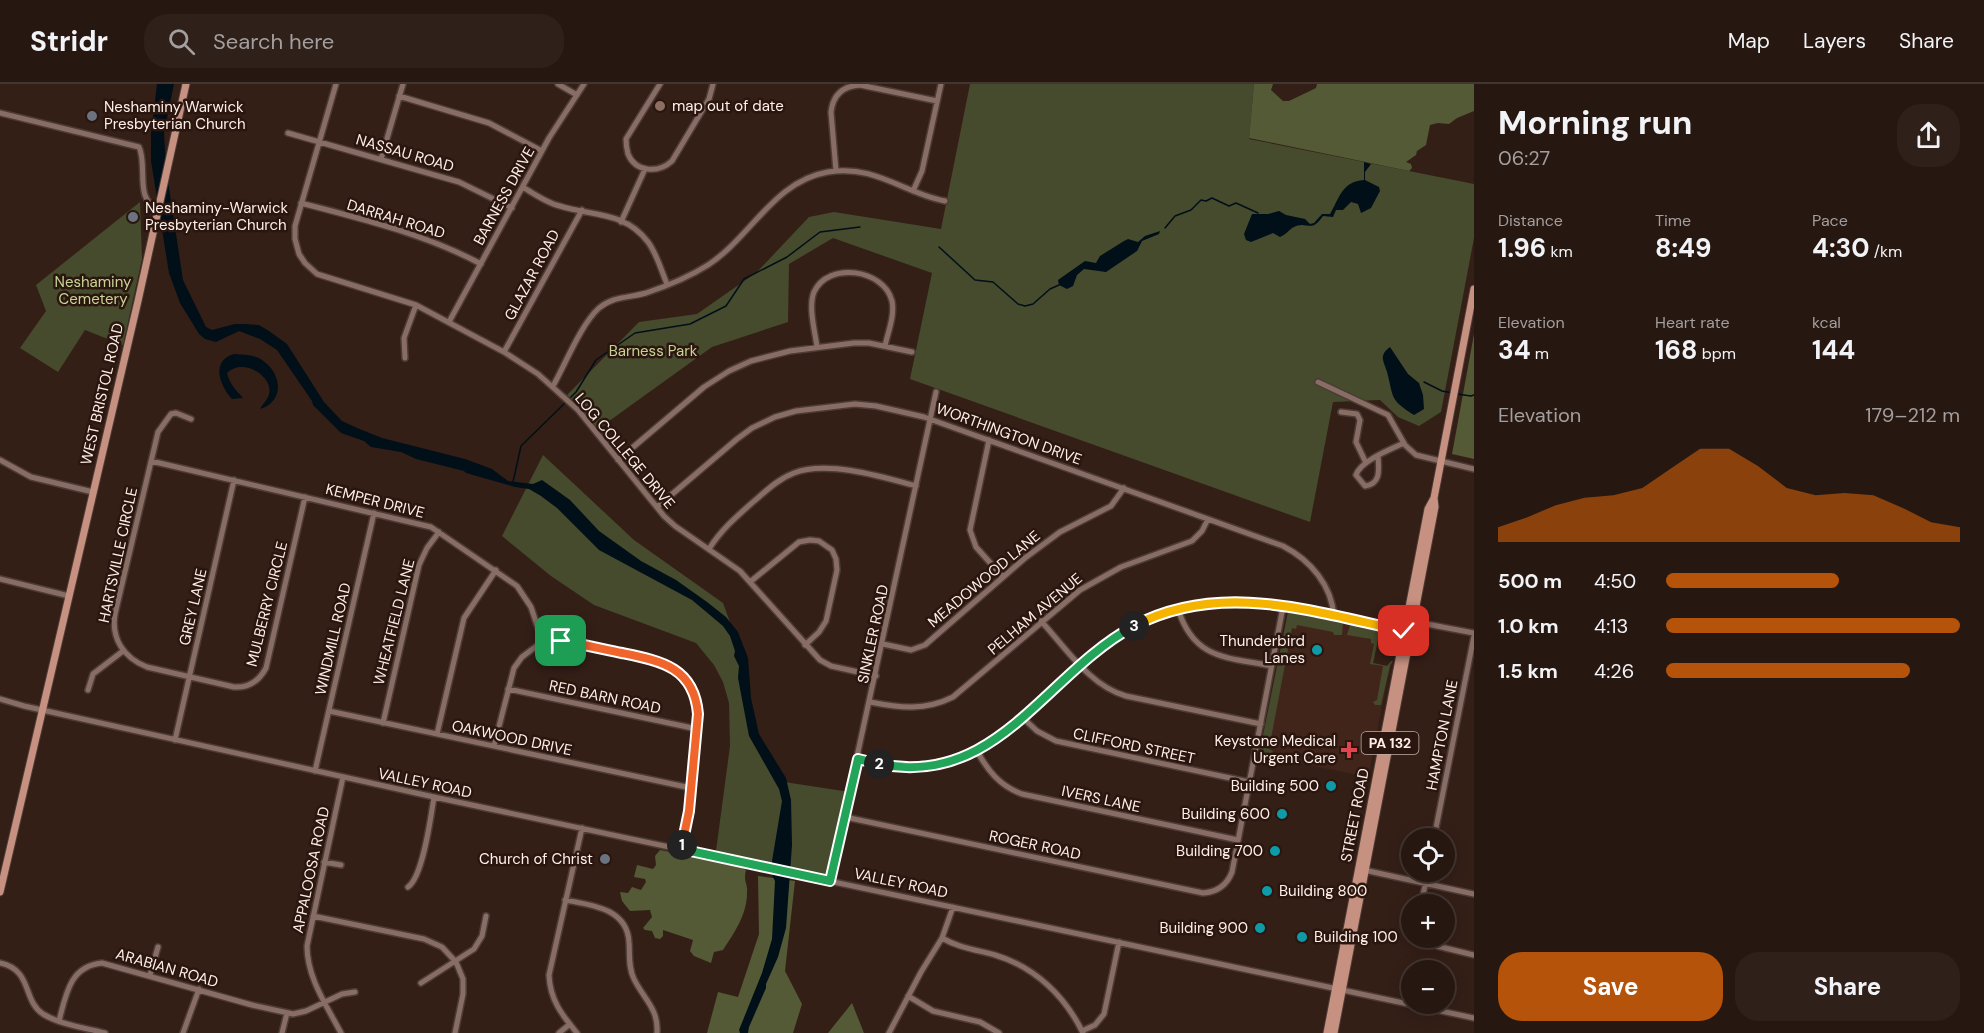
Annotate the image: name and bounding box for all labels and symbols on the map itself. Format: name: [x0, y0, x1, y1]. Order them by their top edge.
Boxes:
place label: map out of date: [672, 96, 784, 116]
place label: Neshaminy Warwick Presbyterian Church: [104, 97, 246, 134]
marker: map out of date: [653, 99, 667, 113]
marker: Neshaminy Warwick Presbyterian Church: [85, 109, 99, 123]
street label: NASSAU ROAD: [354, 129, 456, 177]
street label: BARNESS DRIVE: [469, 143, 539, 249]
street label: DARRAH ROAD: [345, 195, 447, 243]
place label: Neshaminy-Warwick Presbyterian Church: [145, 198, 289, 235]
marker: Neshaminy-Warwick Presbyterian Church: [126, 210, 140, 224]
street label: GLAZAR ROAD: [500, 226, 564, 324]
park label: Neshaminy Cemetery: [55, 272, 132, 309]
street label: WEST BRISTOL ROAD: [76, 321, 128, 467]
park label: Barness Park: [609, 341, 698, 361]
street label: LOG COLLEGE DRIVE: [571, 389, 679, 513]
street label: WORTHINGTON DRIVE: [933, 398, 1085, 470]
street label: KEMPER DRIVE: [323, 479, 427, 523]
street label: HARTSVILLE CIRCLE: [94, 486, 142, 624]
street label: MEADOWOOD LANE: [924, 526, 1044, 632]
street label: MULBERRY CIRCLE: [242, 539, 292, 669]
street label: WHEATFIELD LANE: [369, 557, 419, 687]
street label: GREY LANE: [174, 567, 212, 647]
street label: PELHAM AVENUE: [984, 569, 1086, 659]
street label: WINDMILL ROAD: [310, 581, 356, 697]
street label: SINKLER ROAD: [853, 583, 893, 685]
pin: [1378, 605, 1429, 656]
pin: 3: [1119, 611, 1149, 641]
pin: [535, 615, 586, 666]
place label: Thunderbird Lanes: [1220, 631, 1305, 668]
marker: Thunderbird Lanes: [1310, 643, 1324, 657]
street label: RED BARN ROAD: [547, 675, 663, 719]
street label: HAMPTON LANE: [1421, 678, 1463, 792]
street label: OAKWOOD DRIVE: [450, 715, 574, 761]
street label: CLIFFORD STREET: [1071, 723, 1197, 769]
place label: Keystone Medical Urgent Care: [1214, 731, 1336, 768]
road number: PA 132: [1362, 732, 1418, 754]
marker: Keystone Medical Urgent Care: [1340, 741, 1358, 759]
pin: 2: [864, 749, 894, 779]
street label: VALLEY ROAD: [376, 763, 474, 803]
street label: STREET ROAD: [1336, 766, 1374, 864]
place label: Building 500: [1231, 776, 1319, 796]
marker: Building 500: [1324, 779, 1338, 793]
street label: IVERS LANE: [1060, 781, 1142, 817]
place label: Building 600: [1181, 804, 1270, 824]
street label: APPALOOSA ROAD: [288, 805, 334, 935]
marker: Building 600: [1275, 807, 1289, 821]
street label: ROGER ROAD: [987, 826, 1083, 864]
pin: 1: [667, 830, 697, 860]
place label: Building 700: [1176, 841, 1263, 861]
marker: Building 700: [1268, 844, 1282, 858]
place label: Church of Christ: [479, 849, 593, 869]
marker: Church of Christ: [598, 852, 612, 866]
street label: VALLEY ROAD: [852, 863, 950, 903]
place label: Building 800: [1279, 881, 1367, 901]
marker: Building 800: [1260, 884, 1274, 898]
place label: Building 900: [1159, 918, 1248, 938]
marker: Building 900: [1253, 921, 1267, 935]
place label: Building 100: [1314, 927, 1398, 947]
marker: Building 100: [1295, 930, 1309, 944]
street label: ARABIAN ROAD: [113, 944, 221, 992]

